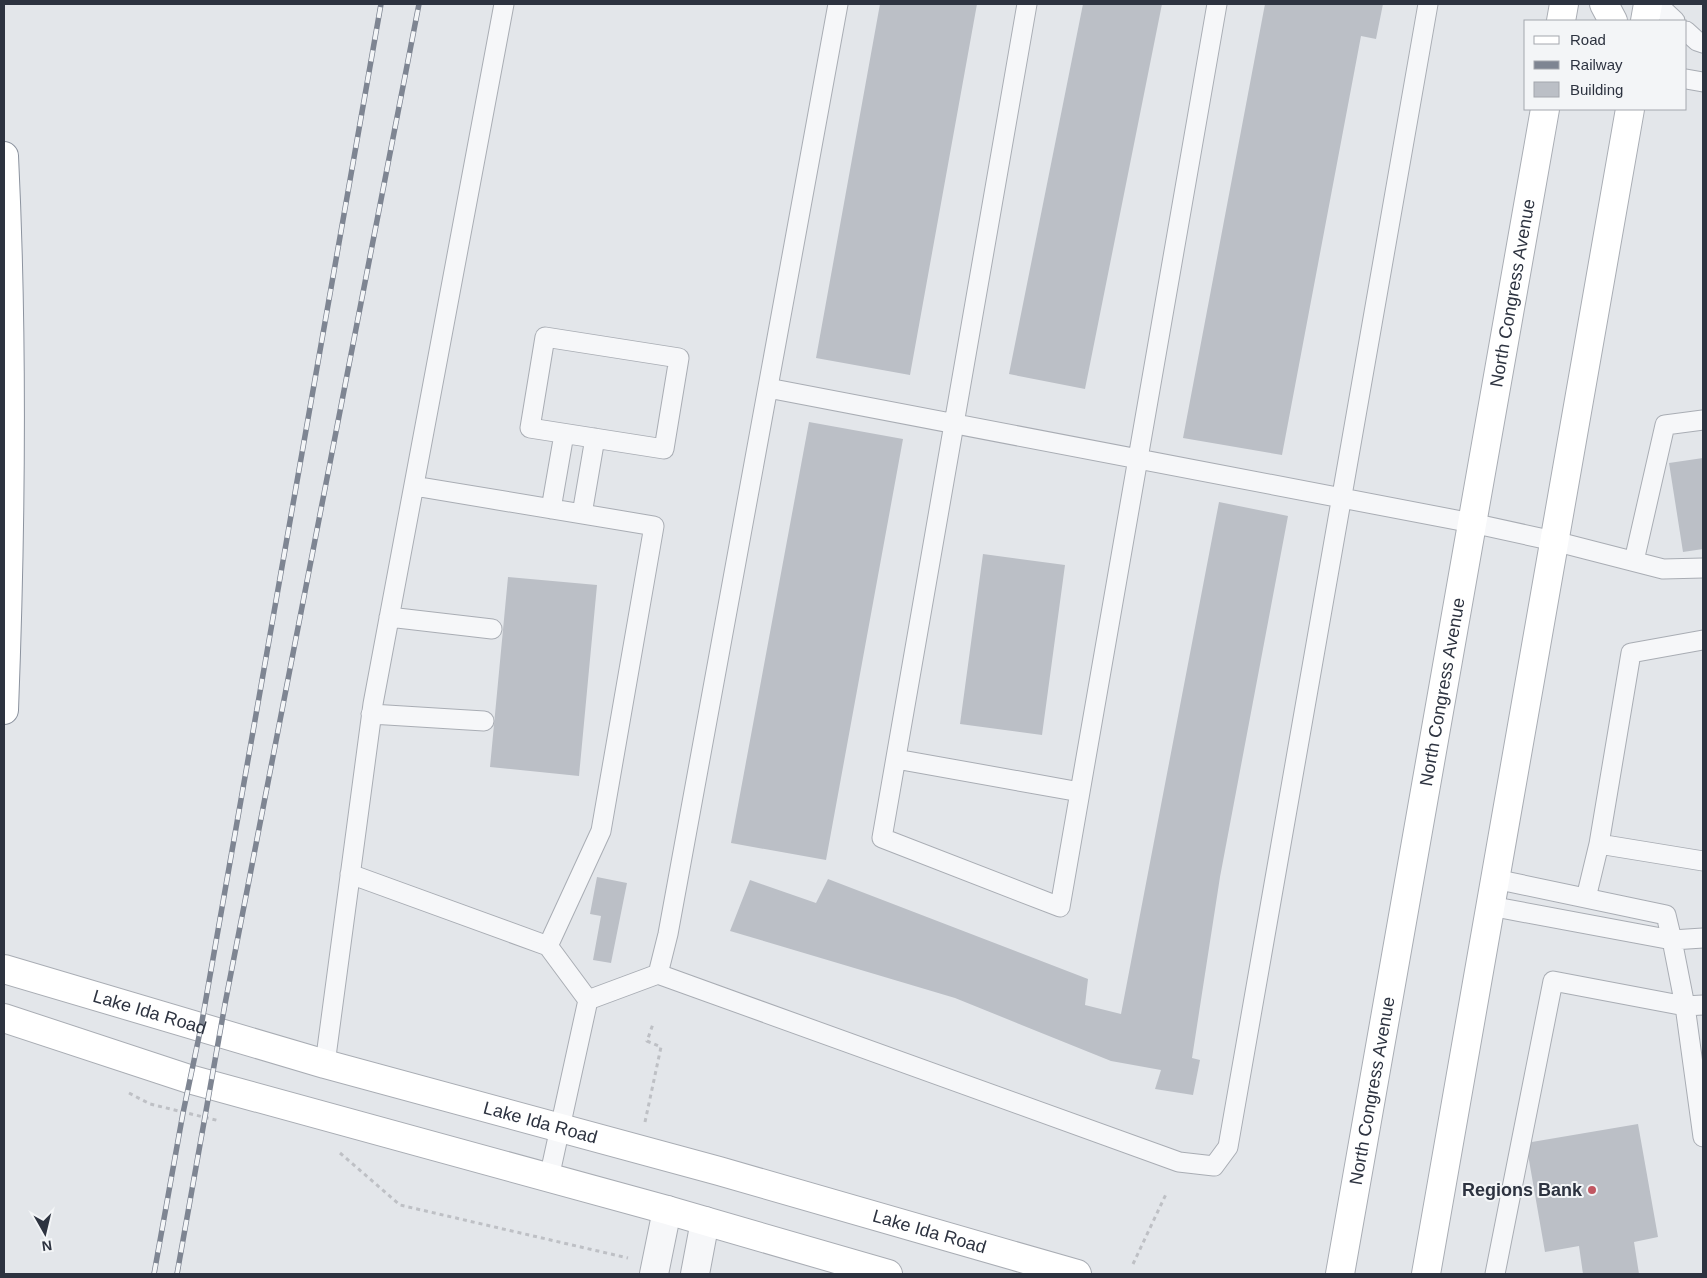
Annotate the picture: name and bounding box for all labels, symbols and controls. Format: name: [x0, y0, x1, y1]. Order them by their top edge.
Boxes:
legend: [1524, 20, 1687, 110]
text: Road: [1570, 31, 1606, 48]
text: Railway: [1570, 56, 1623, 73]
text: Building: [1570, 81, 1623, 98]
street label: North Congress Avenue: [1486, 197, 1539, 389]
street label: North Congress Avenue: [1416, 596, 1469, 788]
street label: Lake Ida Road: [91, 986, 209, 1038]
street label: North Congress Avenue: [1346, 995, 1399, 1187]
street label: Lake Ida Road: [481, 1098, 600, 1148]
place label: Regions Bank: [1462, 1180, 1583, 1200]
marker: Regions Bank: [1586, 1184, 1598, 1196]
street label: Lake Ida Road: [870, 1206, 988, 1257]
north arrow: [20, 1208, 70, 1258]
text: N: [41, 1237, 53, 1255]

